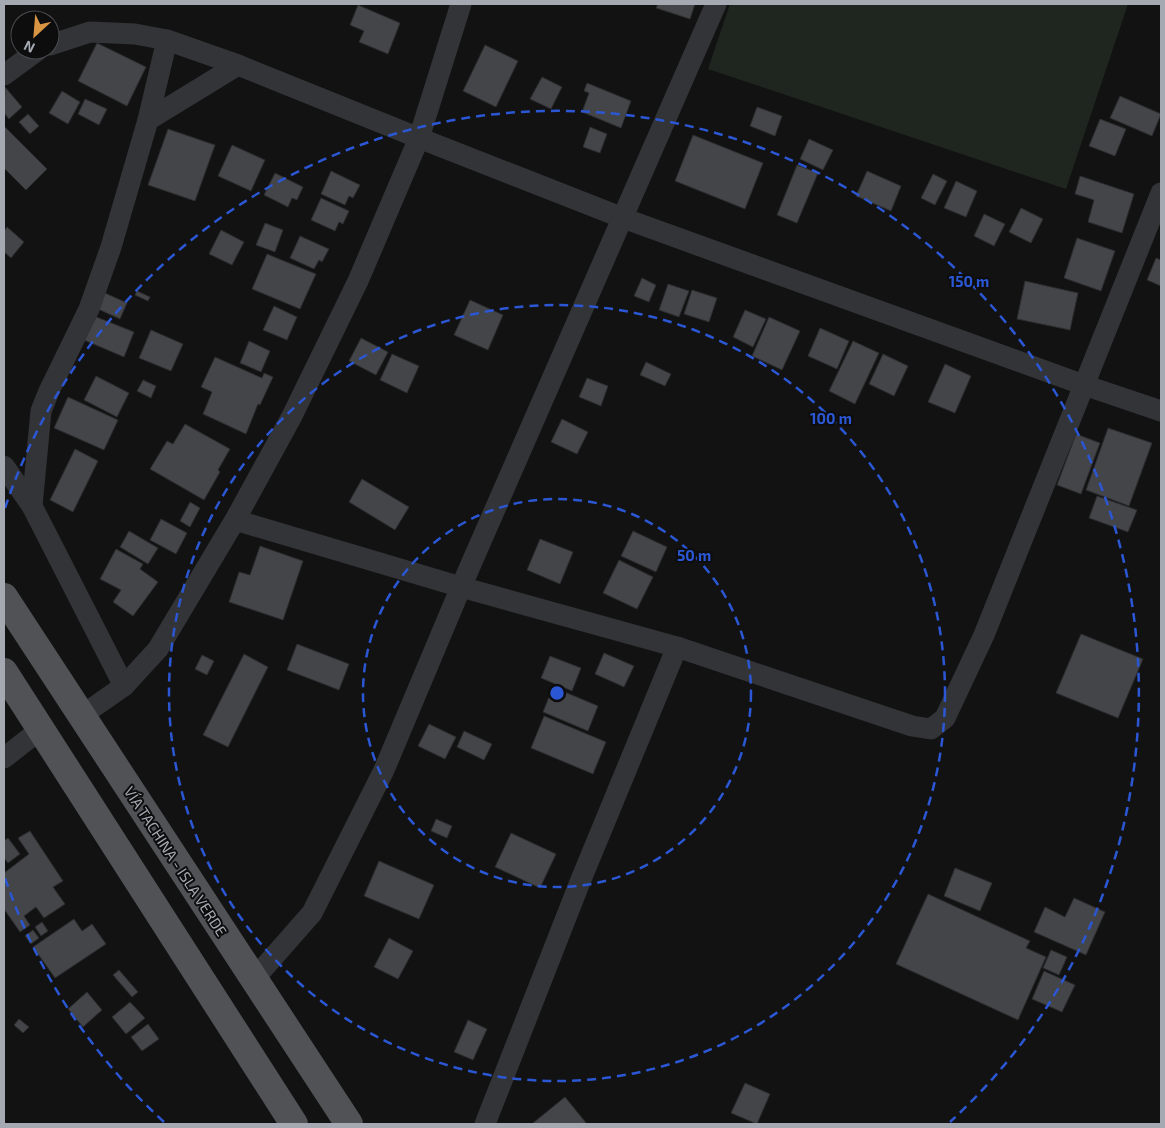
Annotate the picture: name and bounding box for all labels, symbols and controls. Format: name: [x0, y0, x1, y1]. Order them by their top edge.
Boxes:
north arrow: [10, 10, 60, 60]
text: N: [21, 37, 37, 57]
text: 150 m: [949, 272, 989, 290]
text: 100 m: [810, 409, 852, 427]
text: 50 m: [677, 546, 711, 564]
centre of rings: [548, 684, 566, 702]
street label: VÍA TACHINA - ISLA VERDE: [121, 783, 231, 939]

